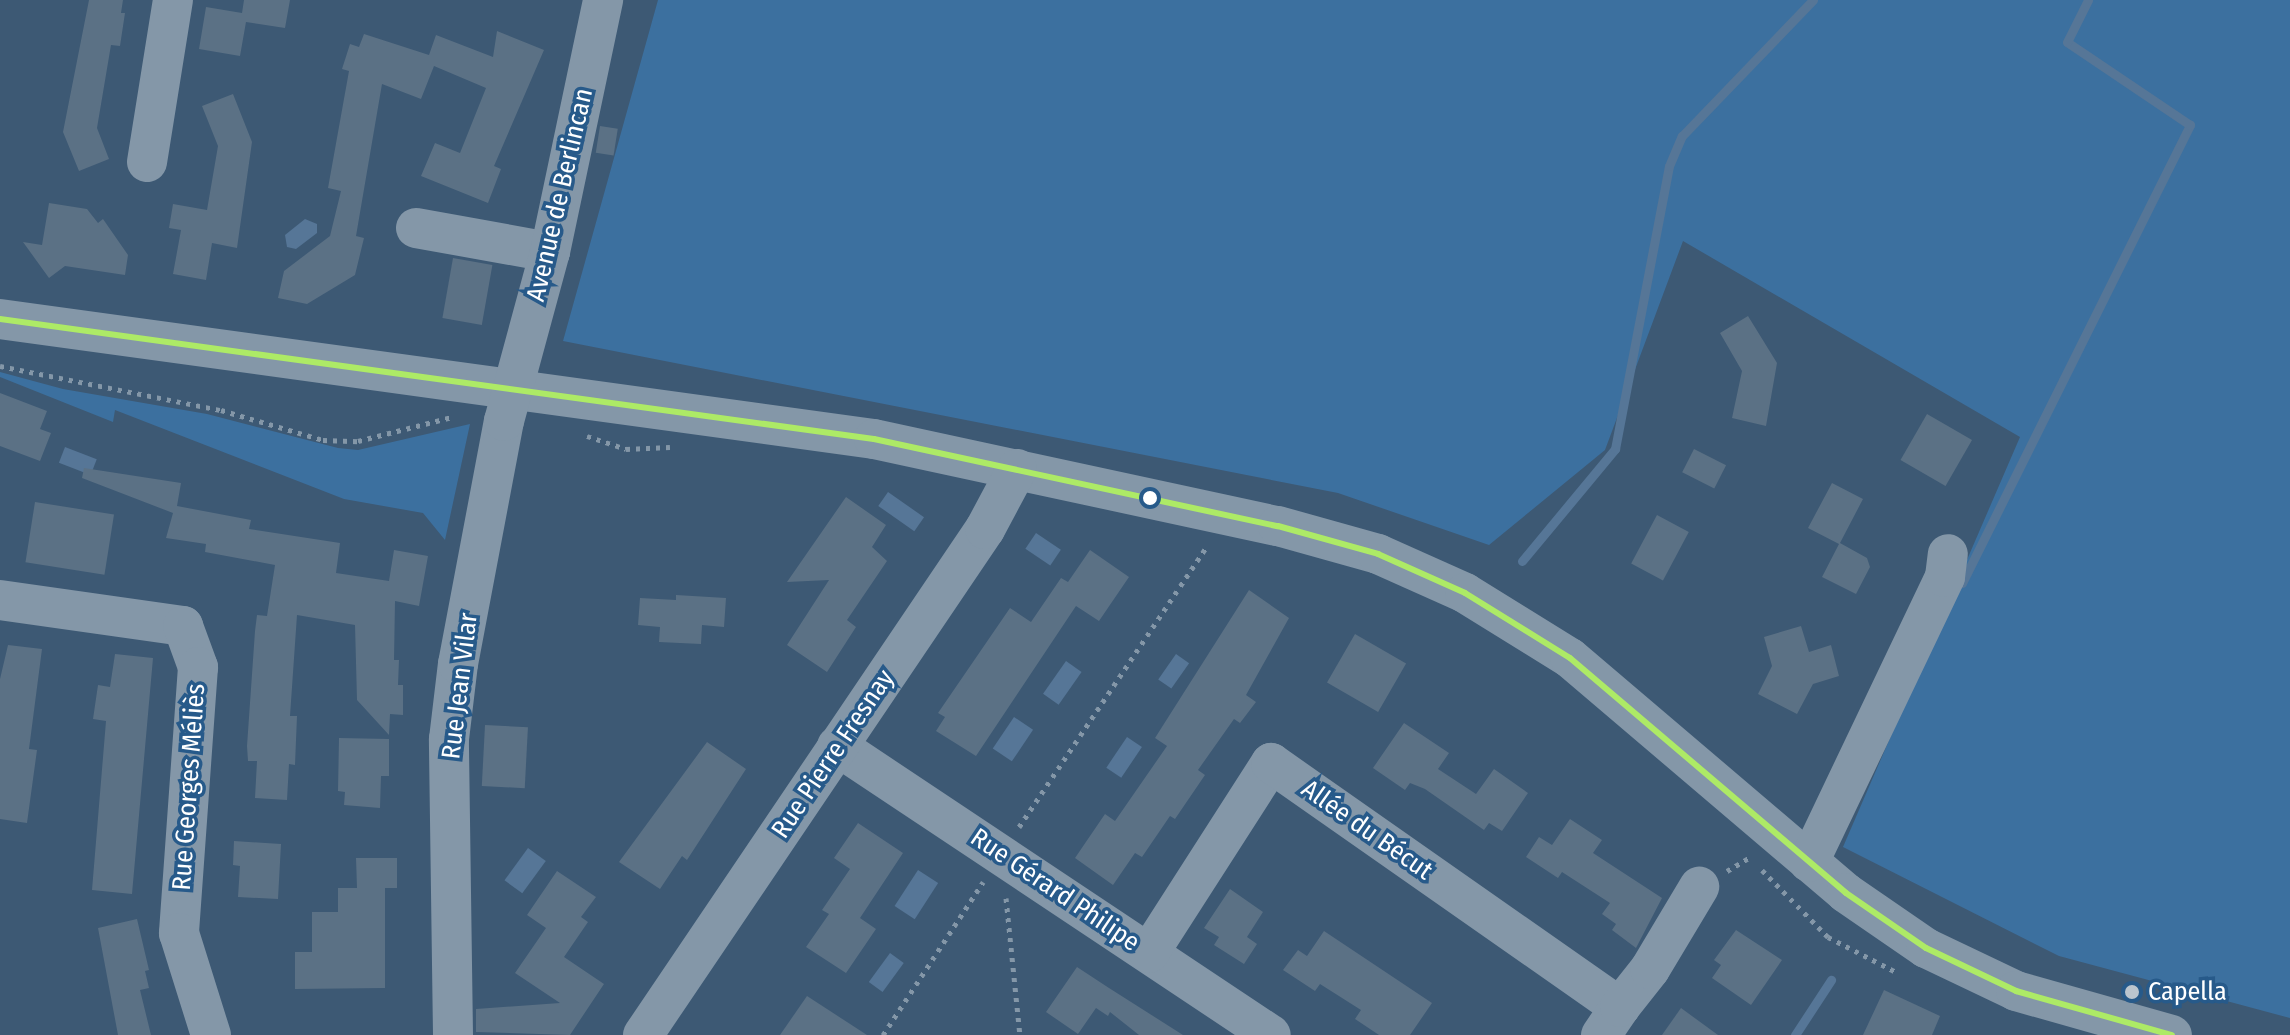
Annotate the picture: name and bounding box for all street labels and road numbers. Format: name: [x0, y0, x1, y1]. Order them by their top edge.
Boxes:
street label: Avenue de Berlincan: [520, 85, 600, 305]
street label: Rue Jean Vilar: [436, 611, 484, 761]
street label: Rue Pierre Fresnay: [765, 664, 901, 844]
street label: Rue Georges Méliès: [166, 682, 212, 892]
street label: Allée du Bécut: [1295, 773, 1439, 887]
street label: Rue Gérard Philipe: [964, 822, 1146, 958]

